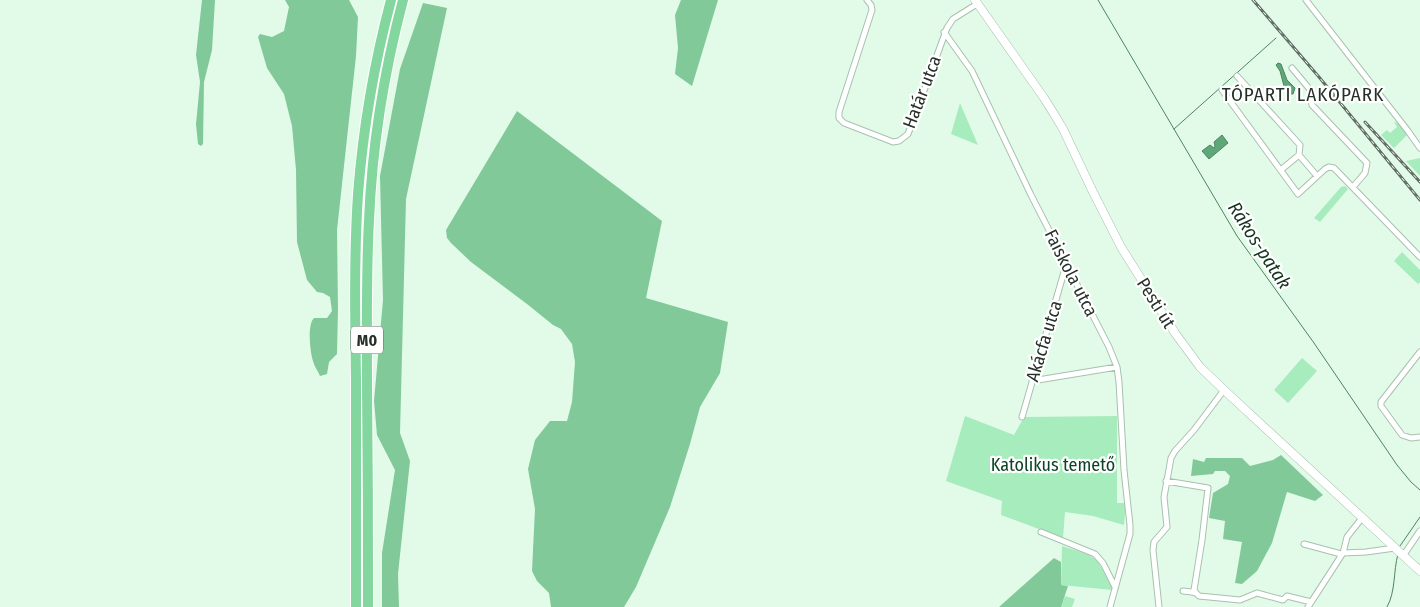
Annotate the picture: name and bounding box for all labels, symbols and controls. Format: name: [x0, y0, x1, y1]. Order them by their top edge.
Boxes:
street label: Határ utca: [898, 52, 946, 132]
district label: TÓPARTI LAKÓPARK: [1222, 83, 1384, 106]
water label: Rákos-patak: [1223, 198, 1296, 293]
street label: Faiskola utca: [1040, 226, 1102, 320]
street label: Pesti út: [1132, 274, 1180, 332]
street label: Akácfa utca: [1021, 298, 1067, 384]
road number: M0: [351, 326, 383, 354]
park label: Katolikus temető: [991, 454, 1115, 476]

